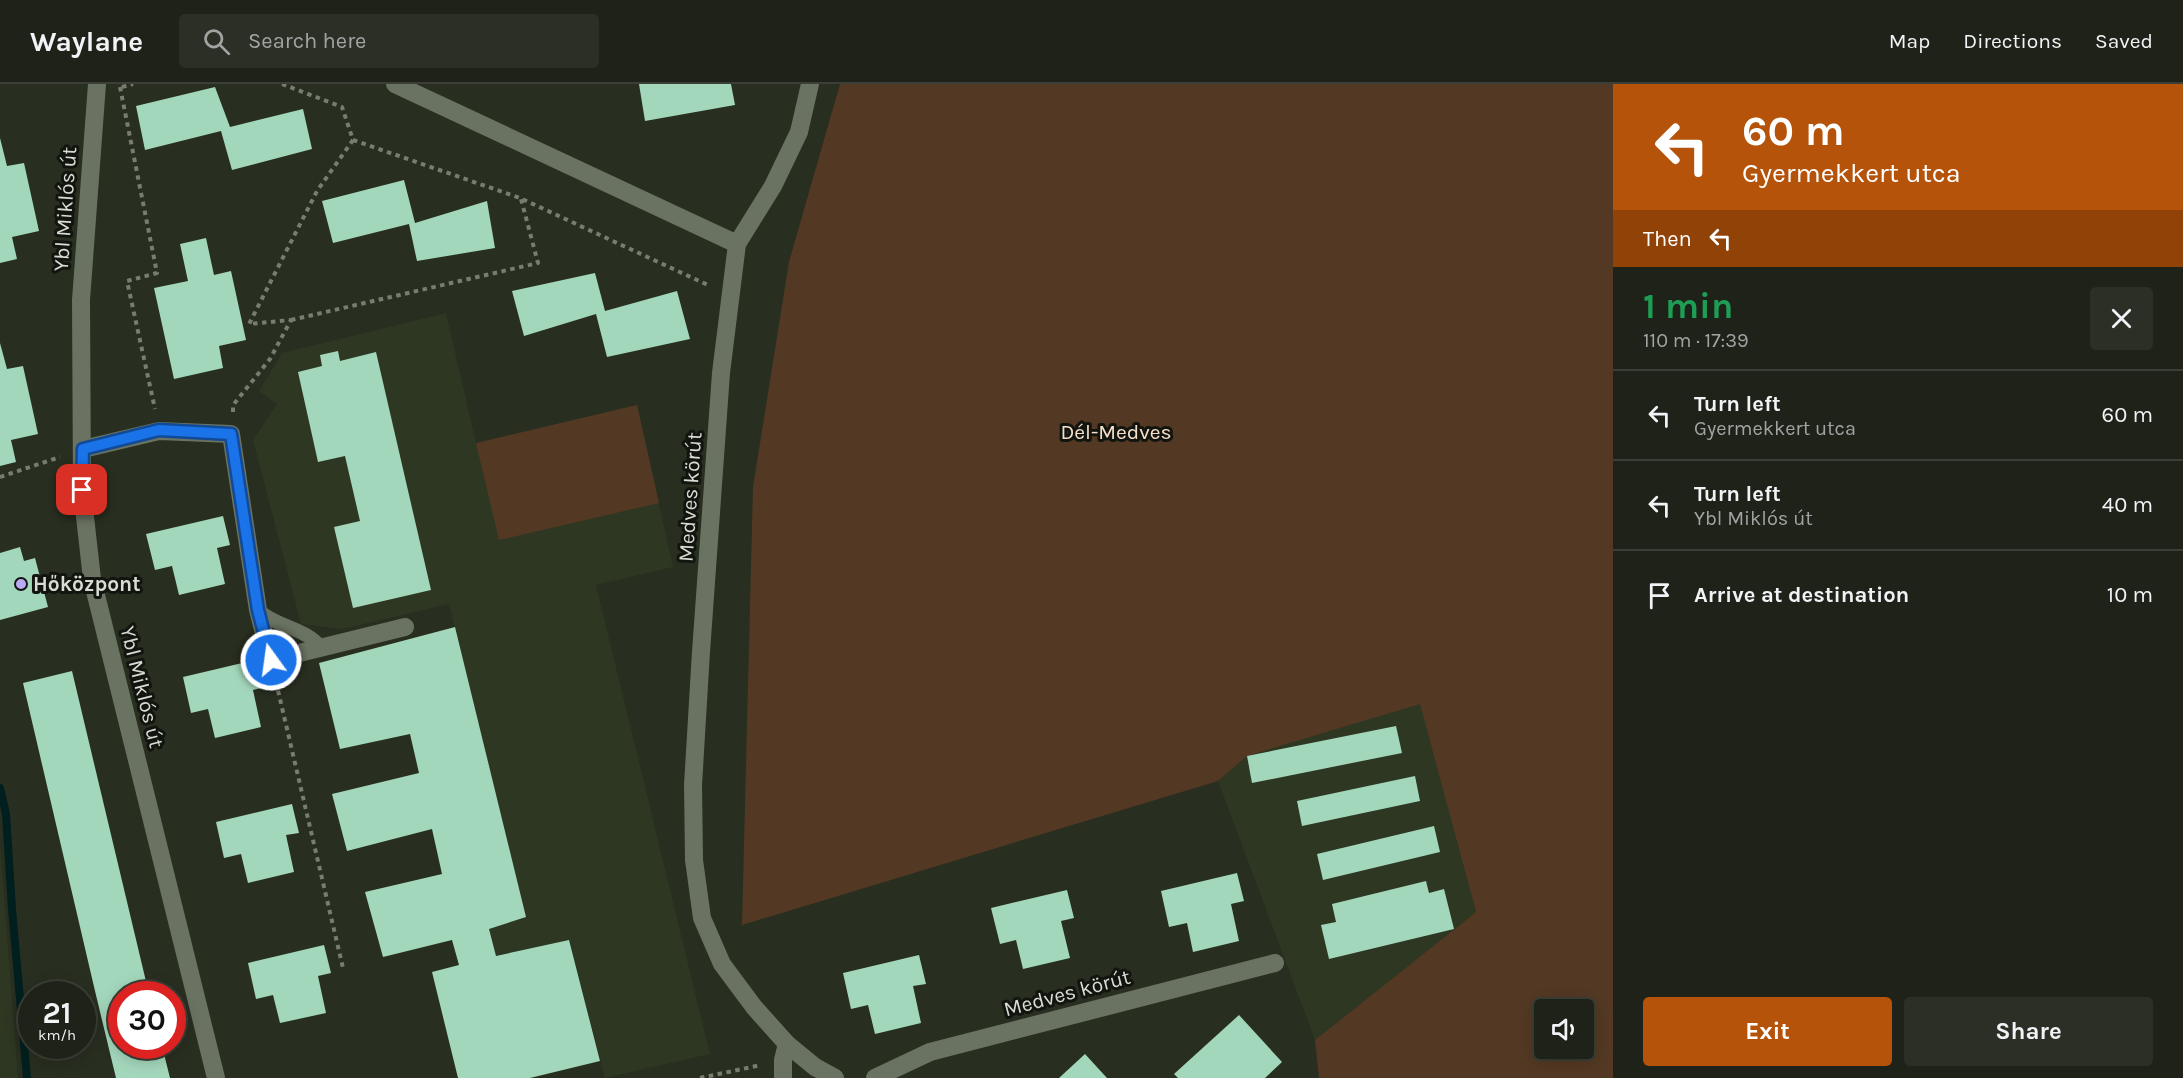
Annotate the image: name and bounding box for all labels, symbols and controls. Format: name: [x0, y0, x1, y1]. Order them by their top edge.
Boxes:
search box: [179, 14, 599, 68]
text: Waylane: [30, 25, 143, 58]
icon: search: [200, 25, 233, 58]
text: Search here: [248, 28, 366, 54]
text: Map: [1889, 29, 1930, 53]
text: Directions: [1963, 29, 2062, 53]
text: Saved: [2095, 29, 2153, 53]
text: 60 m: [1742, 106, 1845, 156]
icon: left: [1643, 108, 1721, 186]
street label: Ybl Miklós út: [49, 146, 81, 272]
text: Gyermekkert utca: [1742, 157, 1961, 189]
icon: left: [1704, 222, 1737, 255]
text: Then: [1643, 226, 1692, 252]
text: 1 min: [1643, 285, 1733, 327]
button: close: [2090, 287, 2153, 350]
text: 110 m · 17:39: [1643, 329, 1749, 352]
text: Turn left: [1694, 391, 1781, 417]
icon: left: [1643, 399, 1676, 432]
text: 60 m: [2102, 402, 2153, 428]
text: Gyermekkert utca: [1694, 417, 1856, 440]
park label: Dél-Medves: [1060, 420, 1172, 444]
street label: Medves körút: [673, 431, 707, 563]
pin: [56, 464, 107, 515]
icon: arrive: [65, 473, 98, 506]
text: Turn left: [1694, 481, 1781, 507]
icon: left: [1643, 489, 1676, 522]
text: 40 m: [2102, 492, 2153, 518]
text: Ybl Miklós út: [1694, 507, 1813, 530]
place label: Hőközpont: [33, 572, 140, 596]
marker: Hőközpont: [14, 577, 28, 591]
icon: arrive: [1643, 579, 1676, 612]
text: Arrive at destination: [1694, 582, 1909, 608]
text: 10 m: [2107, 582, 2153, 608]
street label: Ybl Miklós út: [115, 624, 169, 750]
position arrow: [239, 628, 303, 692]
street label: Medves körút: [1001, 965, 1133, 1021]
speed limit sign: 30: [108, 981, 186, 1059]
text: 21: [43, 995, 71, 1031]
button: Exit: [1643, 997, 1892, 1066]
button: Share: [1904, 997, 2153, 1066]
map controls: [1534, 999, 1594, 1059]
button: sound: [1534, 999, 1594, 1059]
text: km/h: [38, 1026, 76, 1044]

